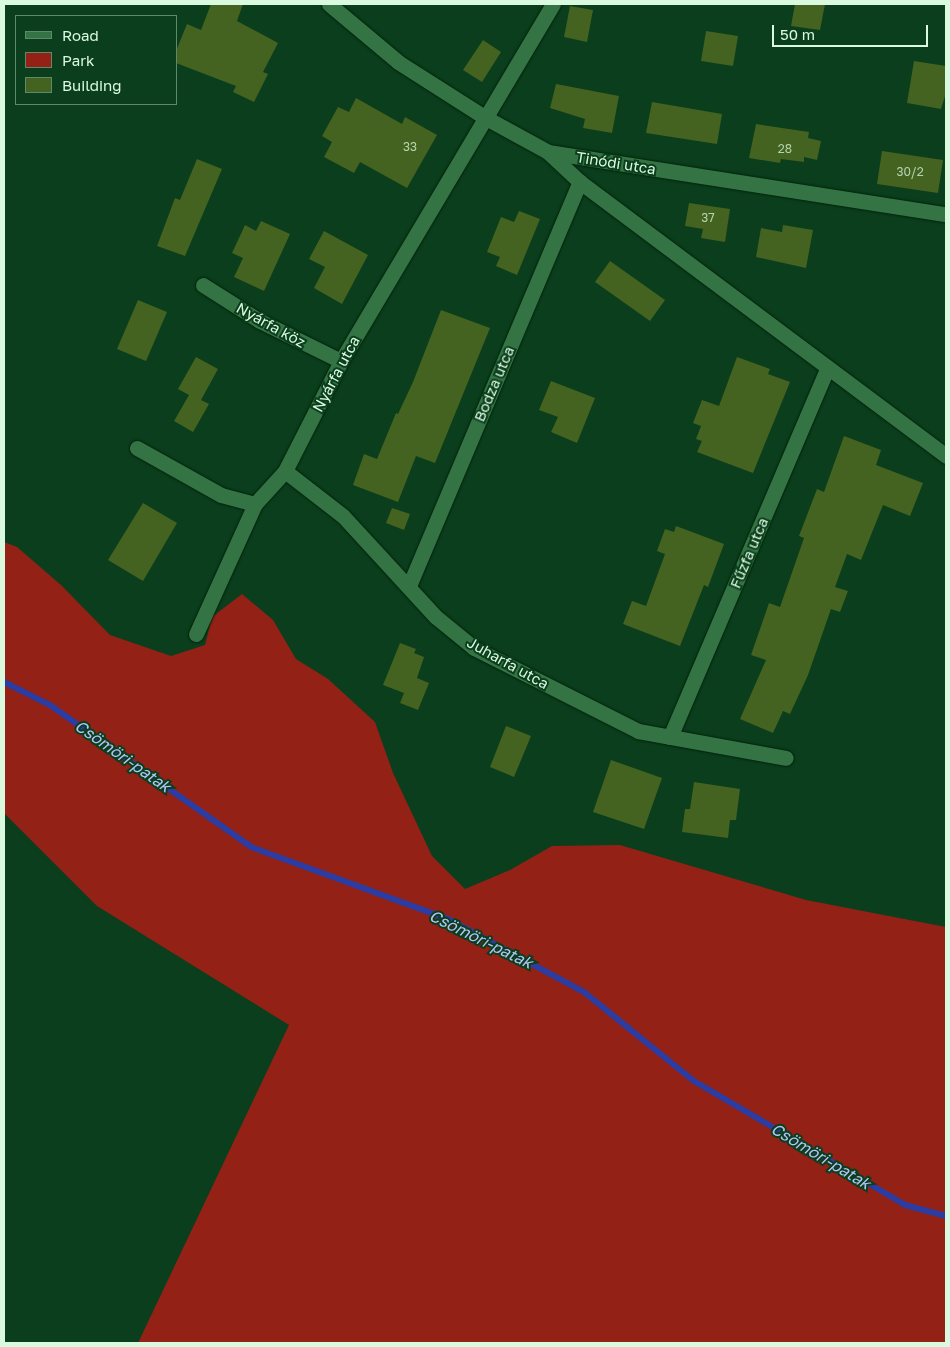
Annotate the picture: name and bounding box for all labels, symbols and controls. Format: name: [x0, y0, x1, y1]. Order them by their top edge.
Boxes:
legend: [15, 15, 178, 105]
scale bar: [775, 15, 931, 47]
text: 50 m: [780, 25, 815, 43]
text: Road: [62, 26, 99, 44]
text: Park: [62, 51, 94, 69]
text: Building: [62, 76, 122, 94]
house number: 33: [403, 140, 417, 154]
house number: 28: [778, 142, 792, 156]
street label: Tinódi utca: [575, 148, 657, 178]
house number: 30/2: [896, 165, 924, 179]
house number: 37: [701, 211, 715, 225]
street label: Nyárfa köz: [233, 299, 309, 351]
street label: Nyárfa utca: [309, 333, 363, 415]
street label: Bodza utca: [470, 344, 518, 424]
street label: Fűzfa utca: [726, 515, 772, 591]
street label: Juharfa utca: [464, 633, 552, 693]
water label: Csömöri-patak: [71, 716, 175, 796]
water label: Csömöri-patak: [426, 906, 536, 972]
water label: Csömöri-patak: [768, 1119, 874, 1193]

